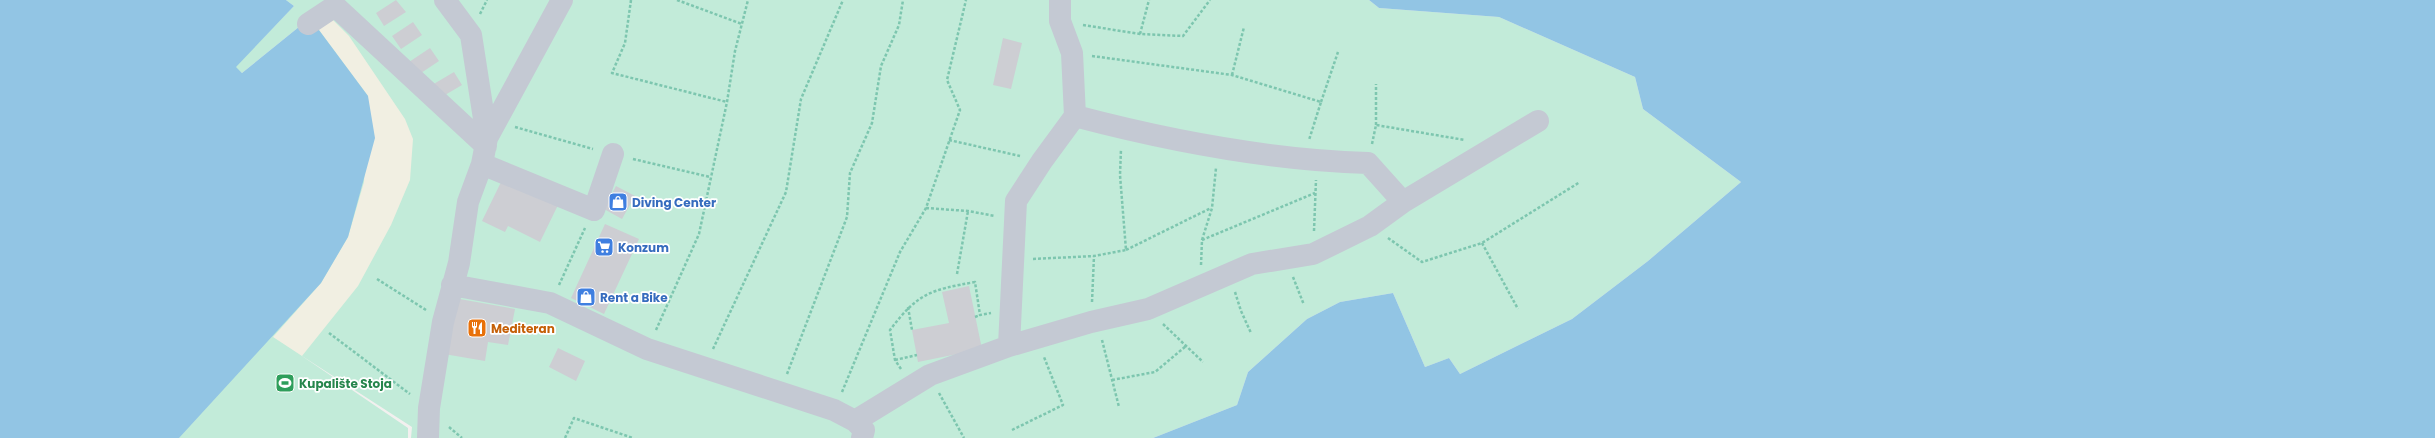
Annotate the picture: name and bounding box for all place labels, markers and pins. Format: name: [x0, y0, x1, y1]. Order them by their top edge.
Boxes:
shop icon: Diving Center: [607, 191, 629, 213]
place label: Diving Center: [632, 194, 716, 211]
supermarket icon: Konzum: [593, 236, 615, 258]
place label: Konzum: [618, 239, 669, 256]
shop icon: Rent a Bike: [575, 286, 597, 308]
place label: Rent a Bike: [600, 289, 668, 306]
restaurant icon: Mediteran: [466, 317, 488, 339]
place label: Mediteran: [491, 320, 555, 337]
sports icon: Kupalište Stoja: [274, 372, 296, 394]
place label: Kupalište Stoja: [299, 375, 392, 392]

